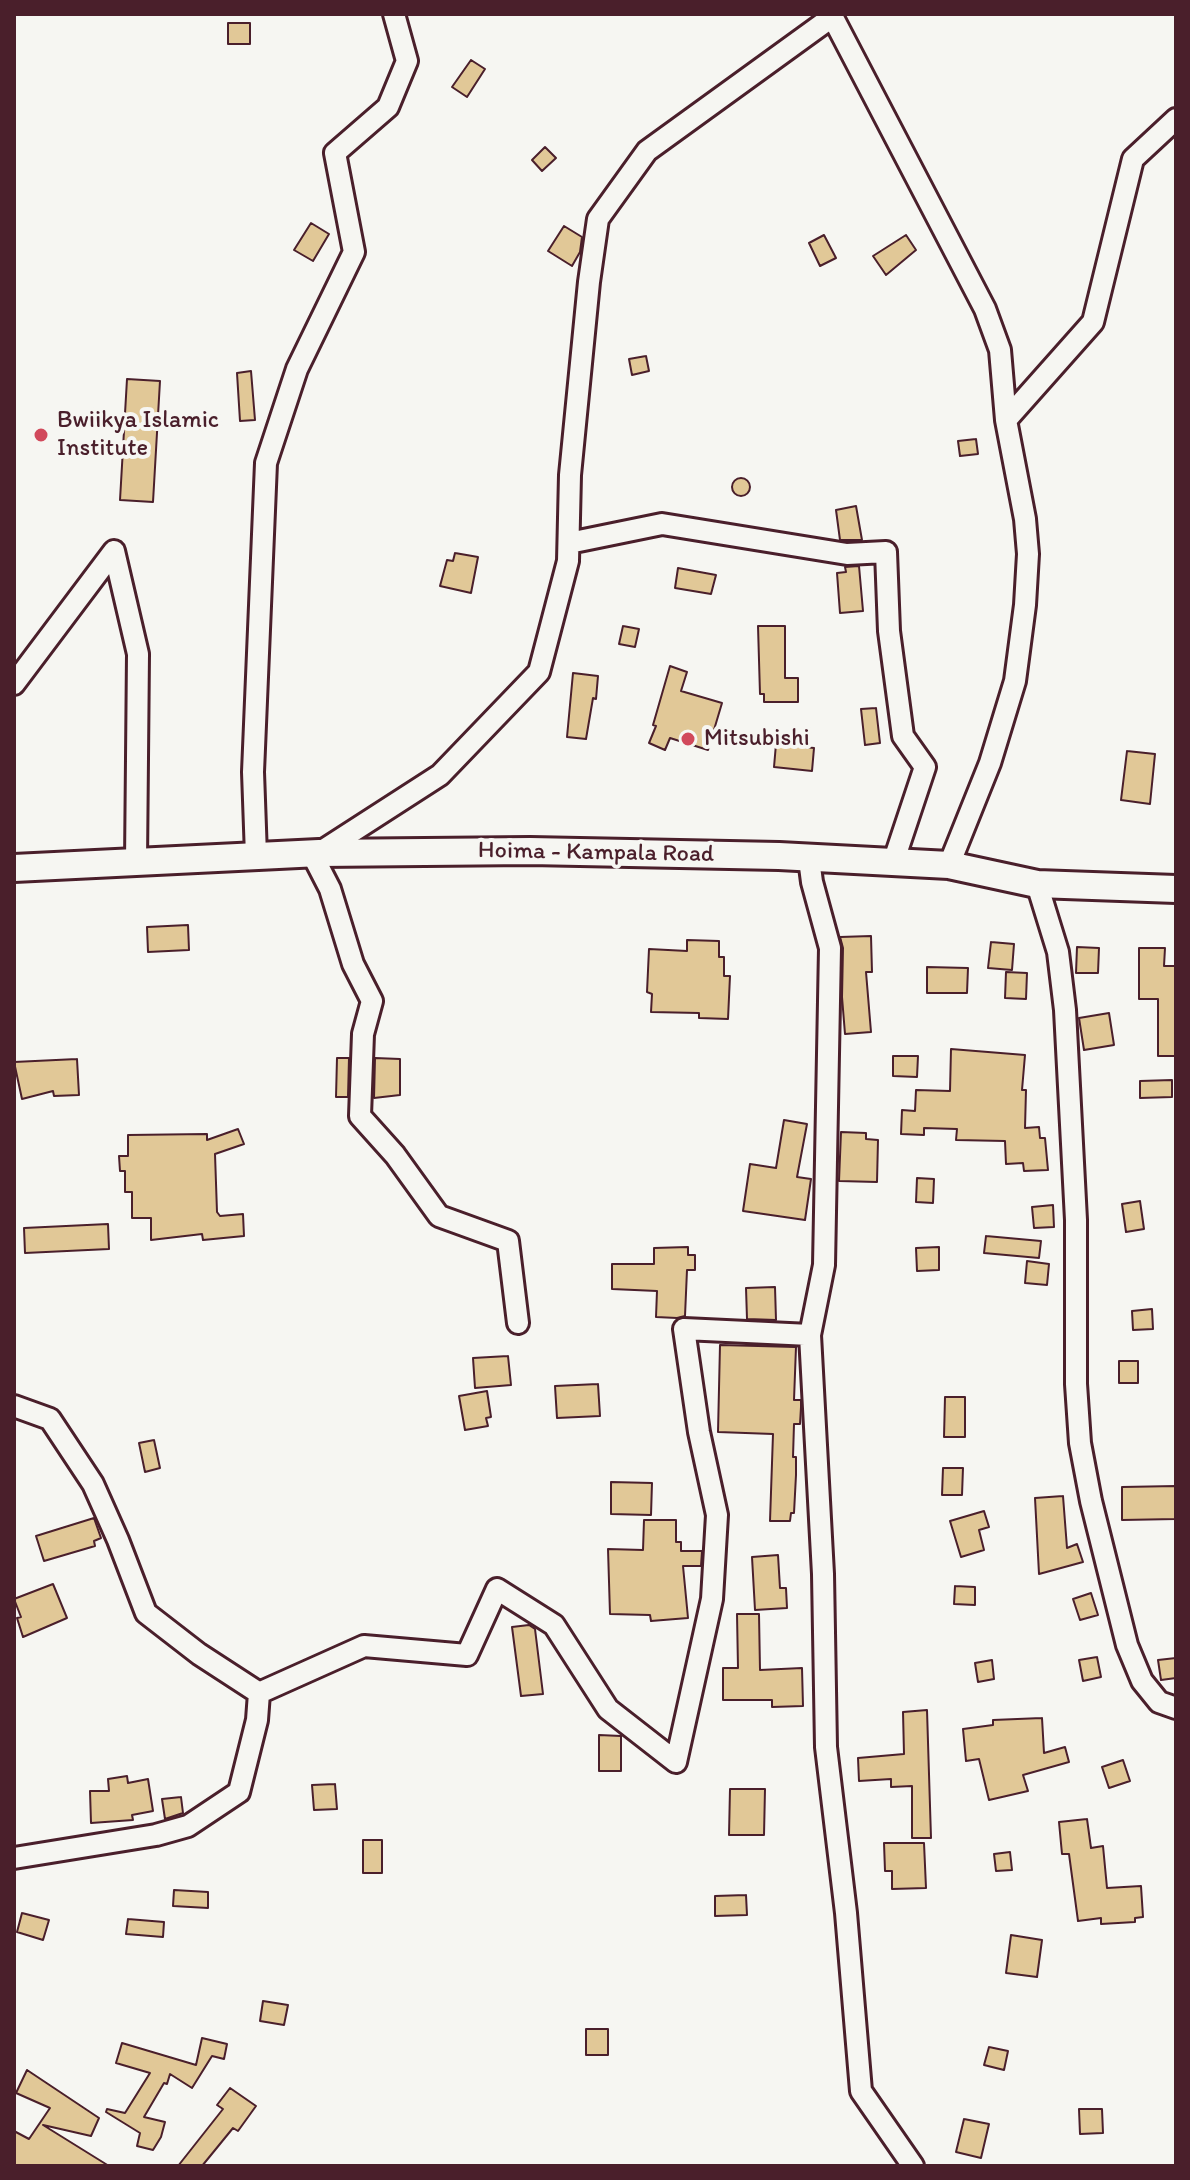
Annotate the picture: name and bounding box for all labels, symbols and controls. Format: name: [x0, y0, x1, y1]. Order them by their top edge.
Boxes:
place label: Bwiikya Islamic Institute: [57, 407, 219, 463]
marker: Bwiikya Islamic Institute: [32, 426, 50, 444]
place label: Mitsubishi: [704, 725, 810, 753]
marker: Mitsubishi: [679, 730, 697, 748]
street label: Hoima - Kampala Road: [478, 837, 714, 869]

